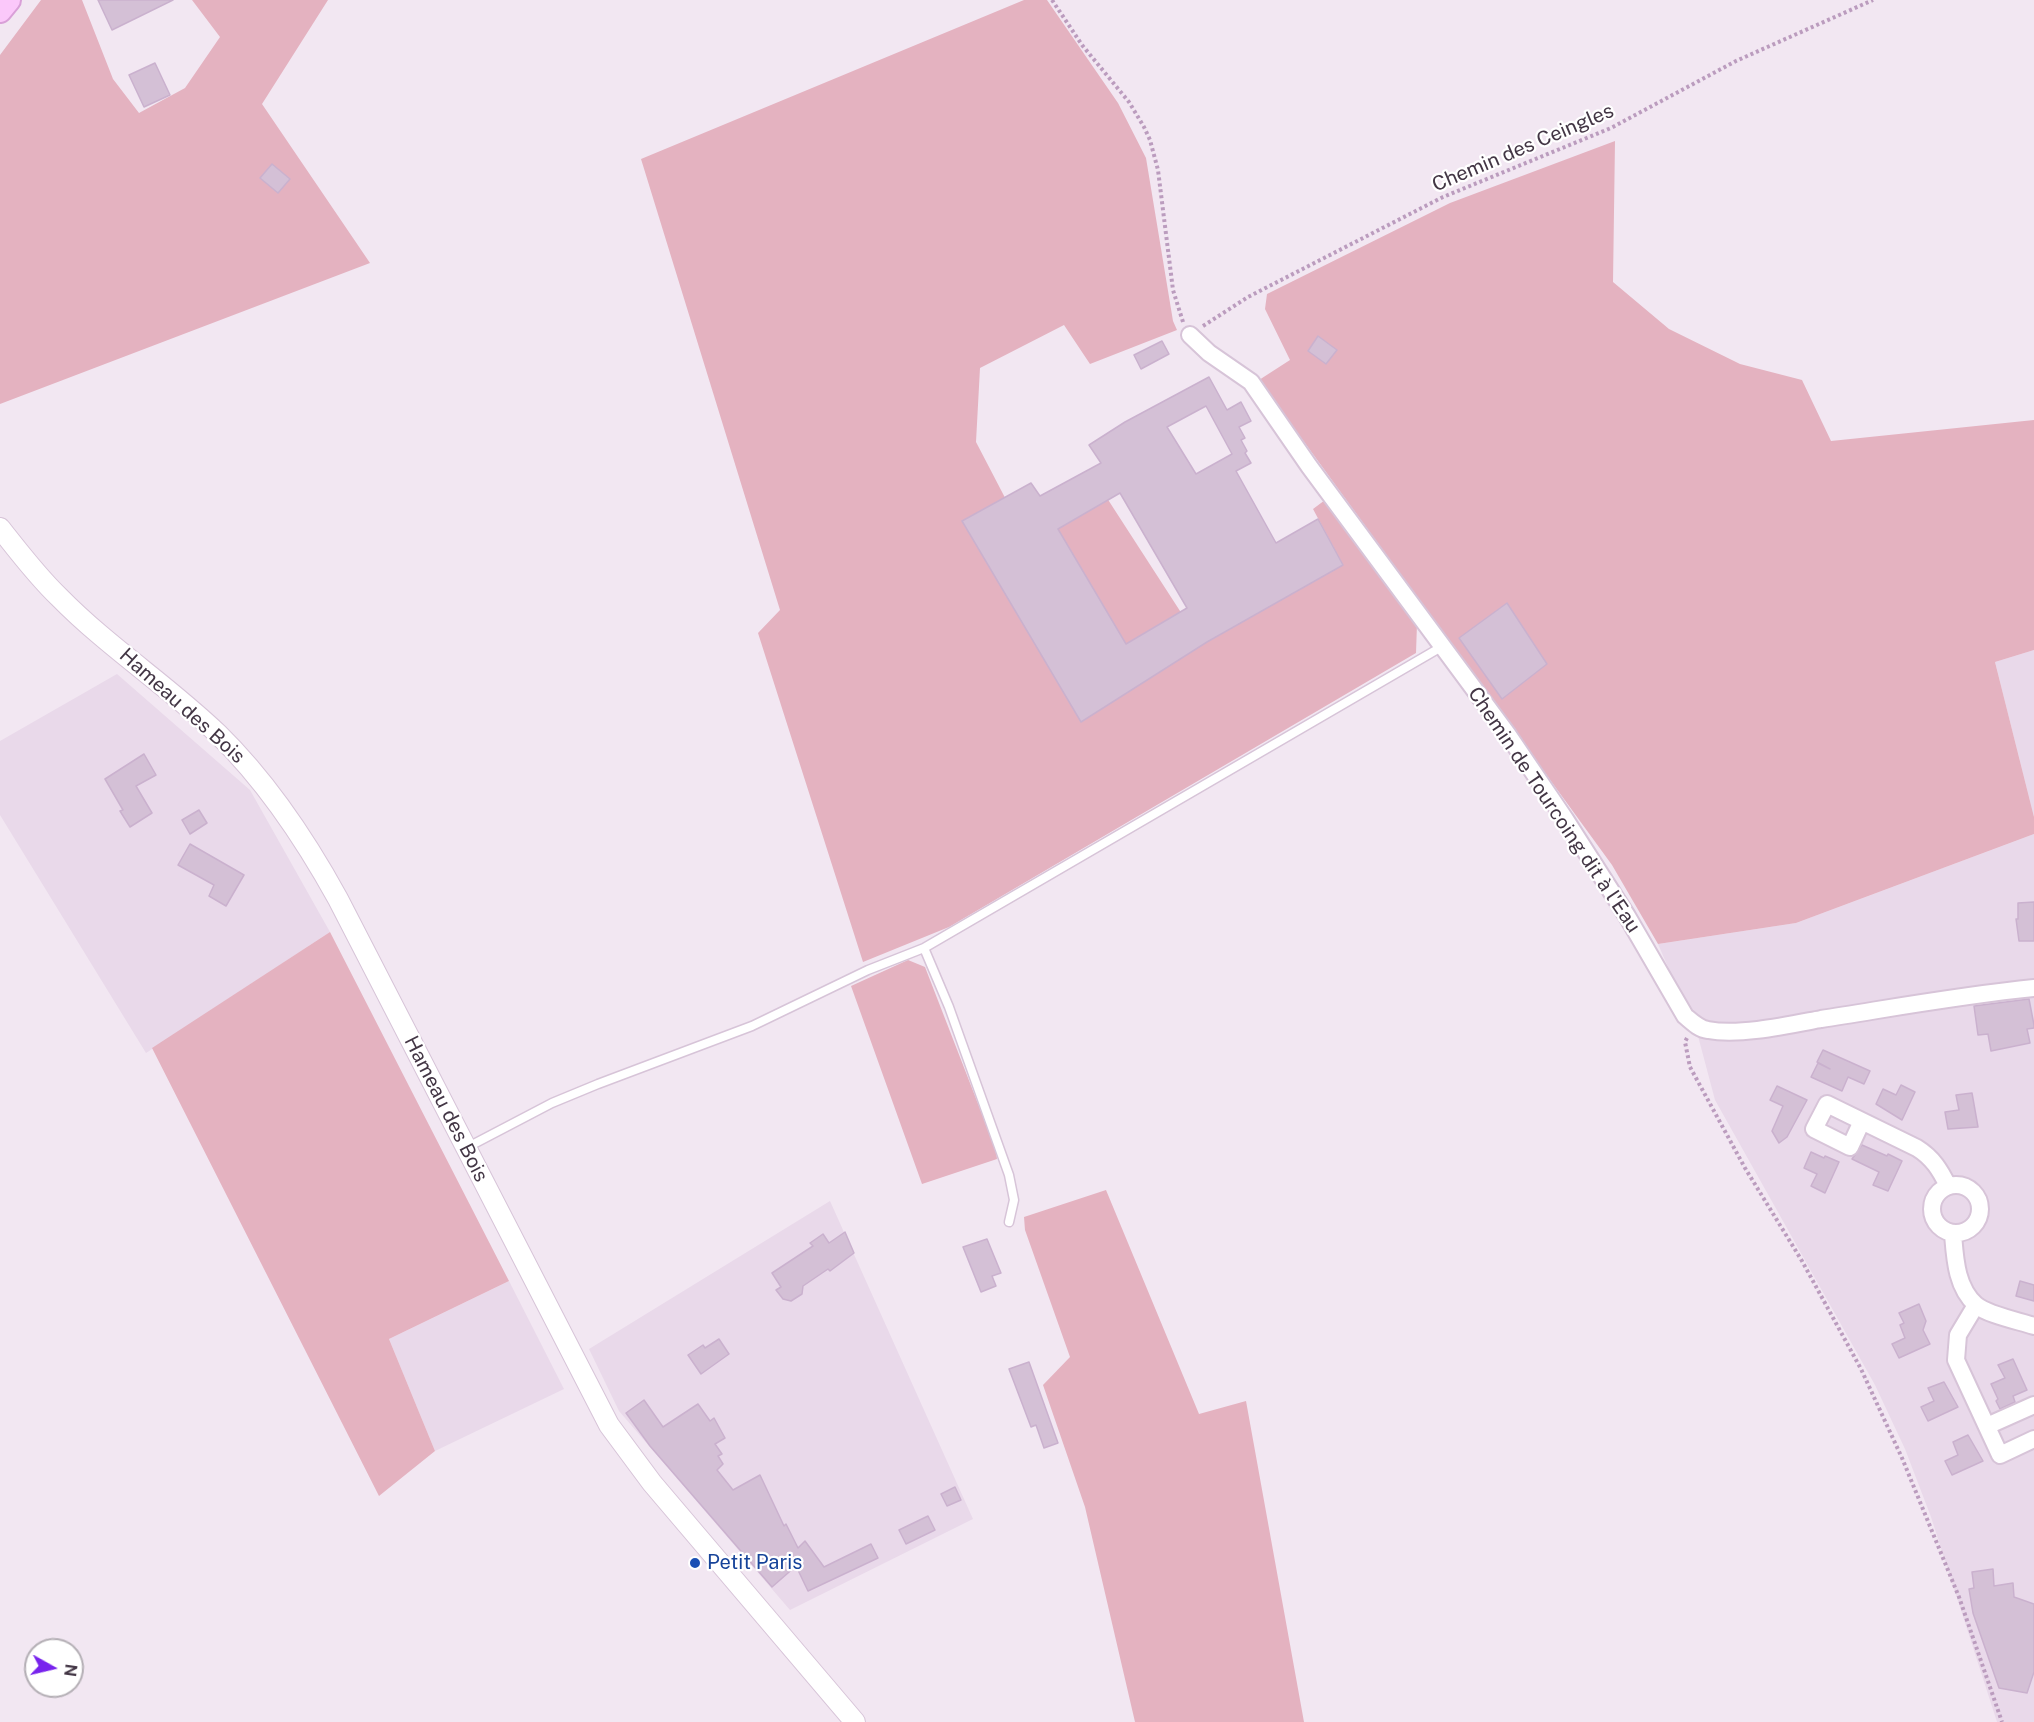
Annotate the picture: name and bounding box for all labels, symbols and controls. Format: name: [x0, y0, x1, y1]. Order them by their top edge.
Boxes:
street label: Chemin des Ceingles: [1429, 99, 1617, 197]
street label: Hameau des Bois: [114, 643, 250, 769]
street label: Chemin de Tourcoing dit à l'Eau: [1463, 683, 1645, 937]
street label: Hameau des Bois: [399, 1032, 493, 1186]
place label: Petit Paris: [707, 1551, 802, 1575]
marker: Petit Paris: [688, 1556, 702, 1570]
north arrow: [24, 1638, 84, 1698]
text: N: [60, 1663, 81, 1678]

